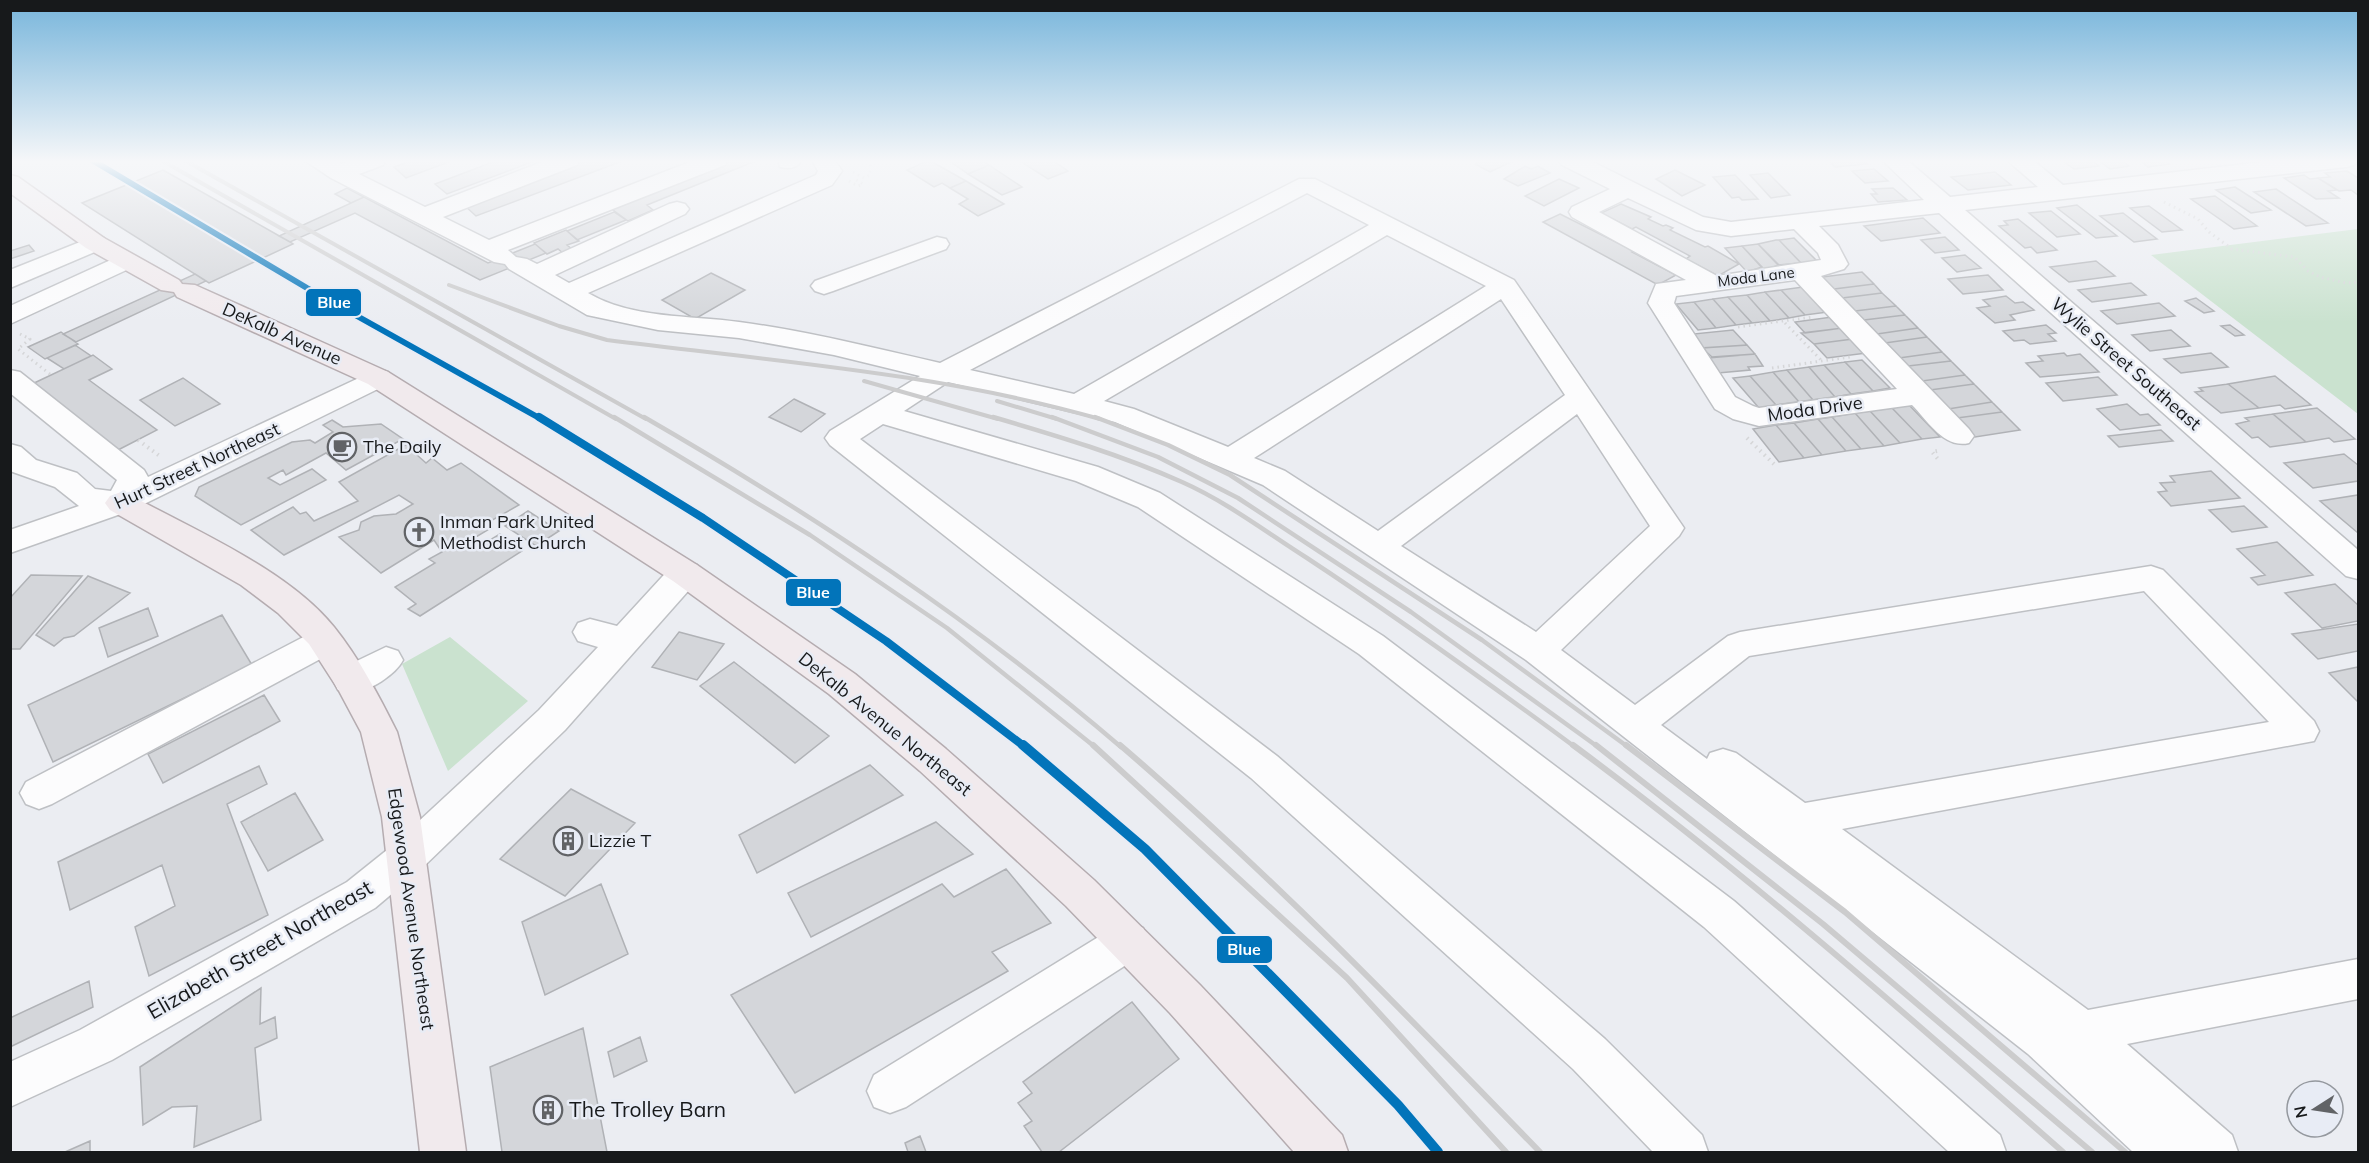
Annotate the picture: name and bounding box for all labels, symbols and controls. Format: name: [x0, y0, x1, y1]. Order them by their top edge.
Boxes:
street label: Moda Lane: [1716, 262, 1796, 291]
line badge: Blue: [305, 288, 362, 317]
text: Blue: [317, 292, 351, 312]
street label: Wylie Street Southeast: [2047, 292, 2206, 435]
street label: DeKalb Avenue: [219, 297, 345, 370]
street label: Moda Drive: [1766, 390, 1864, 427]
street label: Hurt Street Northeast: [110, 417, 283, 514]
cafe icon: The Daily: [326, 431, 358, 463]
place label: The Daily: [363, 435, 442, 458]
place label: Inman Park United Methodist Church: [440, 510, 594, 554]
church icon: Inman Park United Methodist Church: [403, 516, 435, 548]
line badge: Blue: [785, 578, 842, 607]
text: Blue: [796, 582, 830, 602]
street label: DeKalb Avenue Northeast: [794, 647, 976, 801]
street label: Edgewood Avenue Northeast: [383, 786, 440, 1031]
building icon: Lizzie T: [552, 825, 584, 857]
place label: Lizzie T: [589, 829, 652, 852]
street label: Elizabeth Street Northeast: [142, 874, 377, 1024]
line badge: Blue: [1216, 935, 1273, 964]
text: Blue: [1227, 939, 1261, 959]
north arrow: [2285, 1079, 2345, 1139]
building icon: The Trolley Barn: [532, 1094, 564, 1126]
place label: The Trolley Barn: [569, 1096, 726, 1122]
text: N: [2289, 1104, 2311, 1120]

